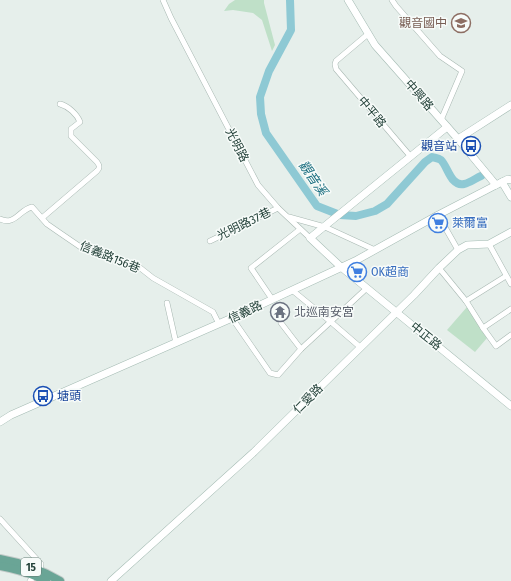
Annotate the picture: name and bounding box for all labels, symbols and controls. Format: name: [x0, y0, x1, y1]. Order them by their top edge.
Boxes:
school or university icon: 觀音國中: [450, 12, 472, 34]
place label: 觀音國中: [399, 16, 447, 30]
street label: 中興路: [402, 77, 436, 113]
street label: 中平路: [355, 94, 389, 130]
street label: 光明路: [223, 126, 251, 164]
bus stop icon: 觀音站: [460, 135, 482, 157]
place label: 觀音站: [421, 139, 457, 153]
water label: 觀音溪: [296, 158, 331, 200]
street label: 光明路37巷: [215, 205, 273, 243]
supermarket icon: 萊爾富: [427, 212, 449, 234]
place label: 萊爾富: [452, 216, 488, 230]
street label: 信義路156巷: [78, 238, 142, 276]
supermarket icon: OK超商: [346, 261, 368, 283]
place label: OK超商: [371, 265, 409, 279]
street label: 信義路: [226, 298, 264, 326]
temple icon: 北巡南安宮: [269, 301, 291, 323]
place label: 北巡南安宮: [294, 305, 354, 319]
street label: 中正路: [408, 319, 444, 353]
street label: 仁愛路: [290, 381, 326, 417]
bus stop icon: 塘頭: [32, 385, 54, 407]
place label: 塘頭: [57, 389, 81, 403]
road number: 15: [21, 558, 41, 576]

